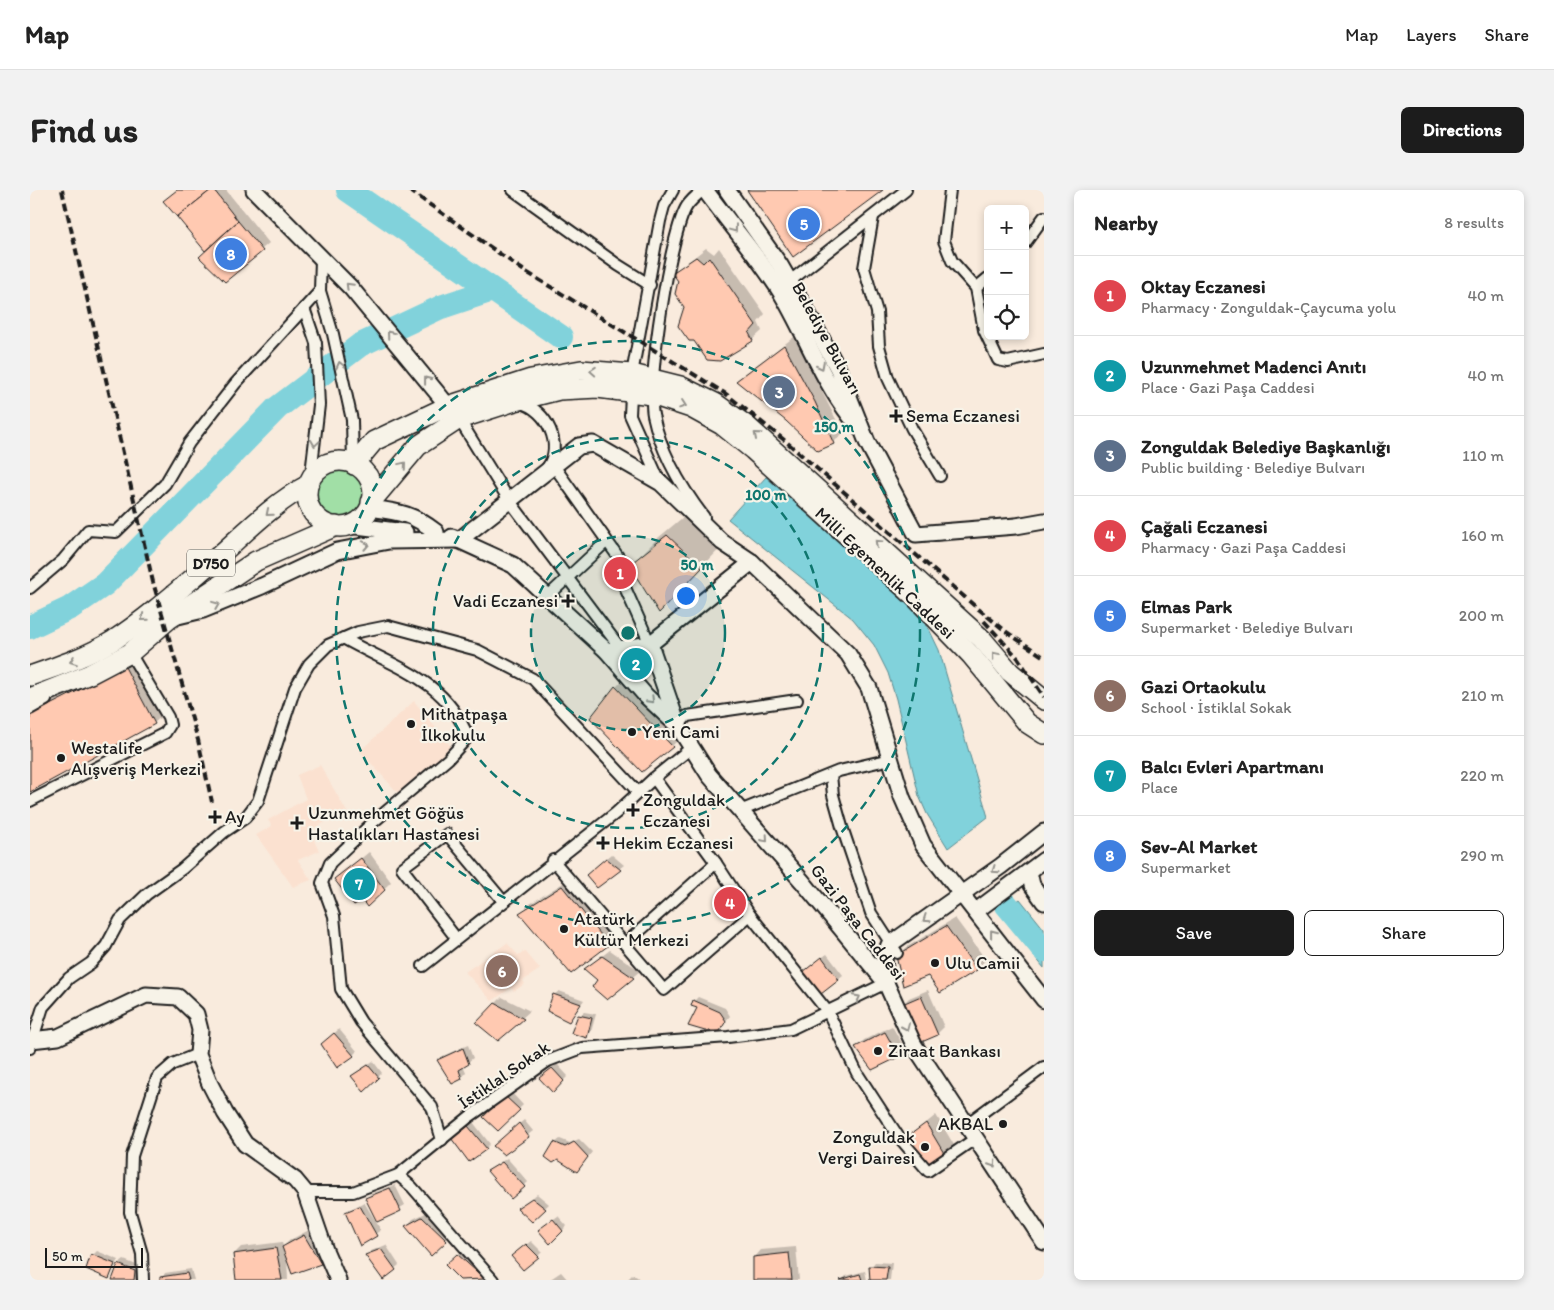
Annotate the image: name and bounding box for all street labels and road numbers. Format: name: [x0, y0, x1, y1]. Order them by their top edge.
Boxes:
street label: Belediye Bulvarı: [787, 278, 867, 398]
street label: Milli Egemenlik Caddesi: [810, 502, 960, 644]
road number: D750: [187, 549, 235, 576]
street label: Gazi Paşa Caddesi: [806, 860, 910, 984]
street label: İstiklal Sokak: [454, 1036, 555, 1114]

